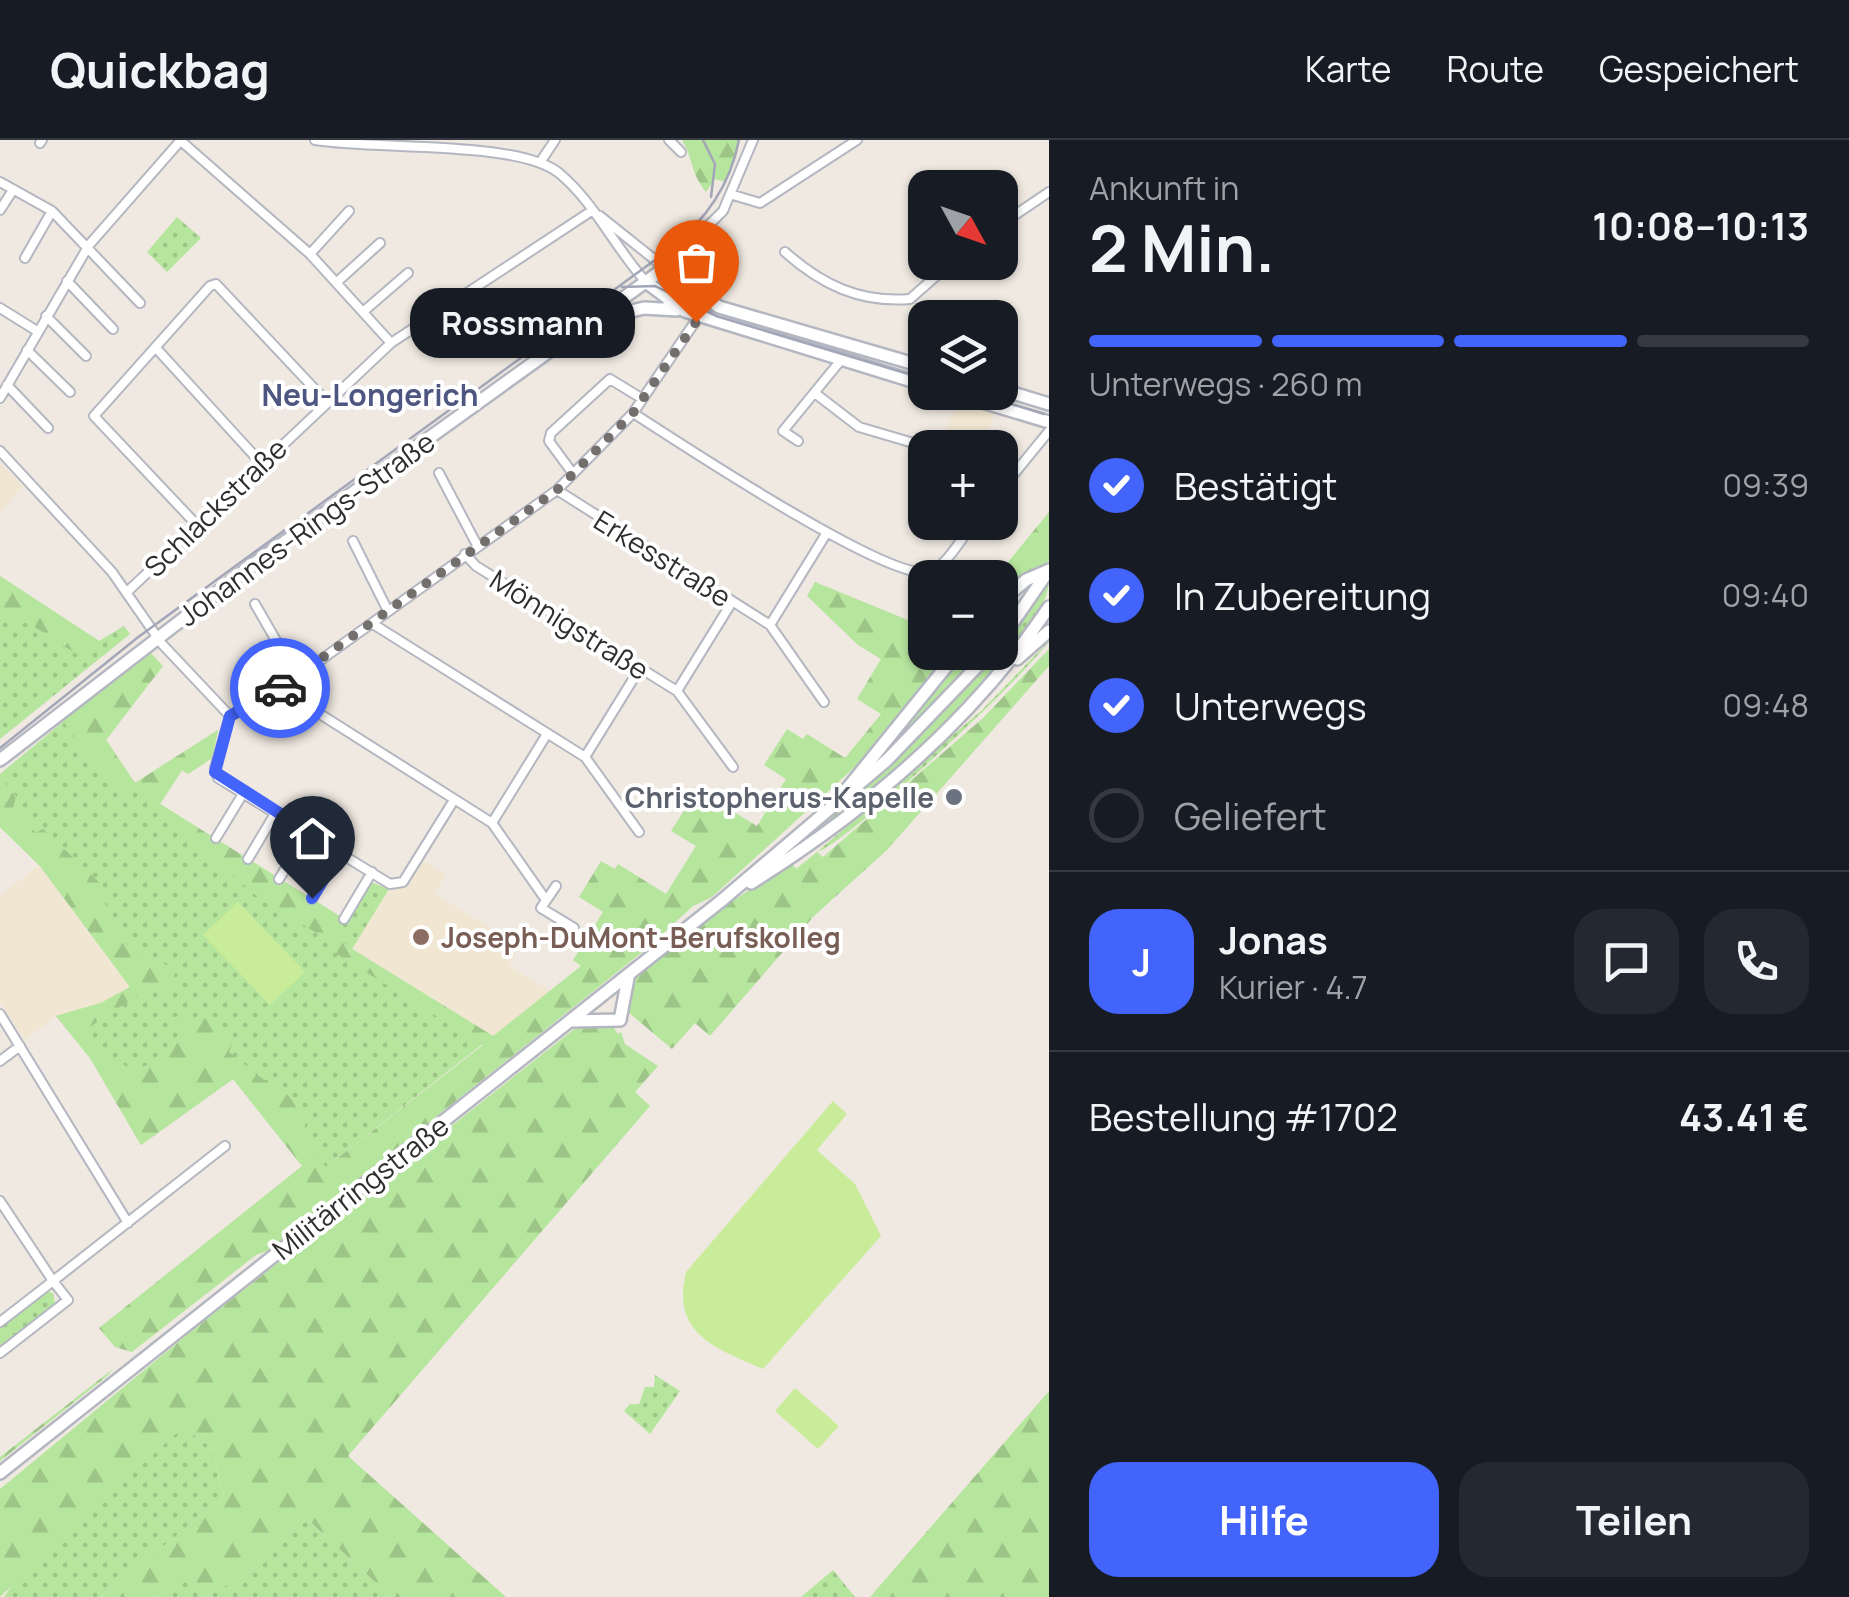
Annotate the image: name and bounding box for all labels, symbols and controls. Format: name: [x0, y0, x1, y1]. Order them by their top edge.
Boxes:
text: Quickbag: [50, 37, 270, 102]
text: Karte: [1305, 45, 1392, 93]
text: Route: [1447, 45, 1544, 93]
text: Gespeichert: [1599, 45, 1799, 93]
text: Ankunft in: [1089, 166, 1239, 210]
north arrow: [908, 170, 1018, 280]
map controls: [908, 170, 1018, 670]
text: 10:08–10:13: [1592, 199, 1809, 251]
text: 2 Min.: [1089, 203, 1275, 292]
pin: [654, 220, 739, 323]
icon: bag: [669, 235, 724, 290]
callout: Rossmann: [411, 287, 636, 357]
button: layers: [908, 300, 1018, 410]
text: Rossmann: [441, 301, 604, 345]
text: Unterwegs · 260 m: [1089, 362, 1362, 406]
district label: Neu-Longerich: [261, 374, 479, 415]
street label: Johannes-Rings-Straße: [170, 422, 442, 634]
street label: Schlackstraße: [135, 429, 295, 585]
button: +: [908, 430, 1018, 540]
icon: check: [1089, 458, 1144, 513]
text: Bestätigt: [1174, 459, 1338, 511]
text: 09:39: [1723, 463, 1809, 507]
street label: Erkesstraße: [587, 501, 739, 615]
street label: Mönnigstraße: [483, 560, 657, 688]
button: −: [908, 560, 1018, 670]
icon: check: [1089, 568, 1144, 623]
text: In Zubereitung: [1174, 569, 1431, 621]
text: 09:40: [1722, 573, 1809, 617]
courier: [230, 638, 330, 738]
icon: car: [253, 661, 308, 716]
icon: check: [1089, 678, 1144, 733]
text: Unterwegs: [1174, 679, 1367, 731]
text: 09:48: [1723, 683, 1809, 727]
place label: Christopherus-Kapelle: [625, 778, 934, 816]
marker: Christopherus-Kapelle: [943, 786, 965, 808]
text: Geliefert: [1174, 789, 1327, 841]
pin: [270, 796, 355, 899]
icon: home: [285, 811, 340, 866]
button: chat: [1574, 909, 1679, 1014]
button: phone: [1704, 909, 1809, 1014]
text: Jonas: [1219, 913, 1328, 965]
place label: Joseph-DuMont-Berufskolleg: [441, 918, 841, 956]
marker: Joseph-DuMont-Berufskolleg: [410, 926, 432, 948]
text: J: [1132, 935, 1151, 987]
text: Kurier · 4.7: [1219, 965, 1368, 1009]
text: Bestellung #1702: [1089, 1090, 1398, 1142]
text: 43.41 €: [1679, 1090, 1809, 1142]
street label: Militärringstraße: [264, 1106, 456, 1268]
button: Hilfe: [1089, 1462, 1439, 1577]
button: Teilen: [1459, 1462, 1809, 1577]

